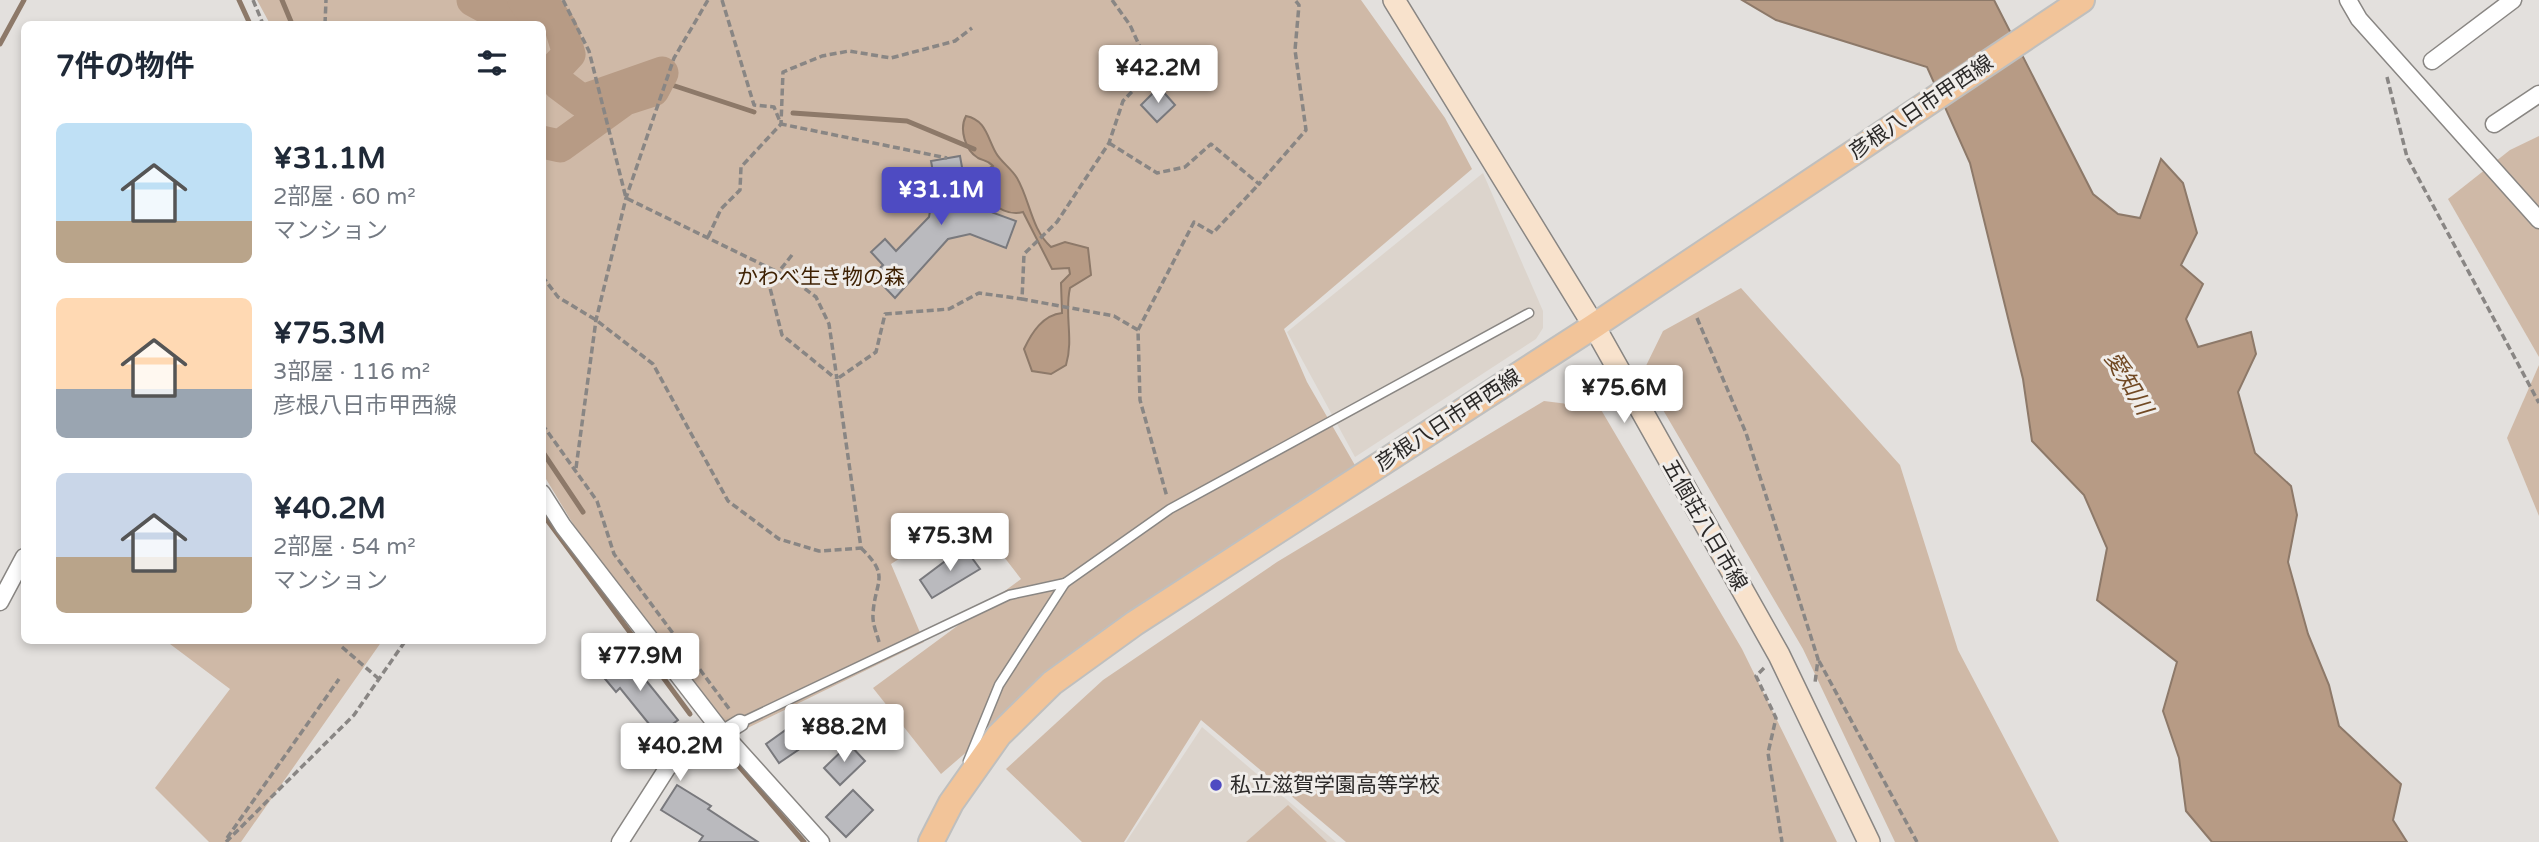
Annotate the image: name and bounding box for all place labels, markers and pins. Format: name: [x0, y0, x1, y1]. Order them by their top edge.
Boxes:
pin: ¥42.2M: [1101, 46, 1215, 105]
pin: ¥31.1M: [884, 168, 998, 227]
pin: ¥75.6M: [1567, 366, 1681, 425]
pin: ¥75.3M: [893, 514, 1007, 573]
pin: ¥77.9M: [583, 634, 697, 693]
pin: ¥88.2M: [787, 704, 901, 764]
pin: ¥40.2M: [623, 724, 737, 783]
place label: 私立滋賀学園高等学校: [1230, 773, 1440, 798]
marker: 私立滋賀学園高等学校: [1208, 777, 1224, 793]

